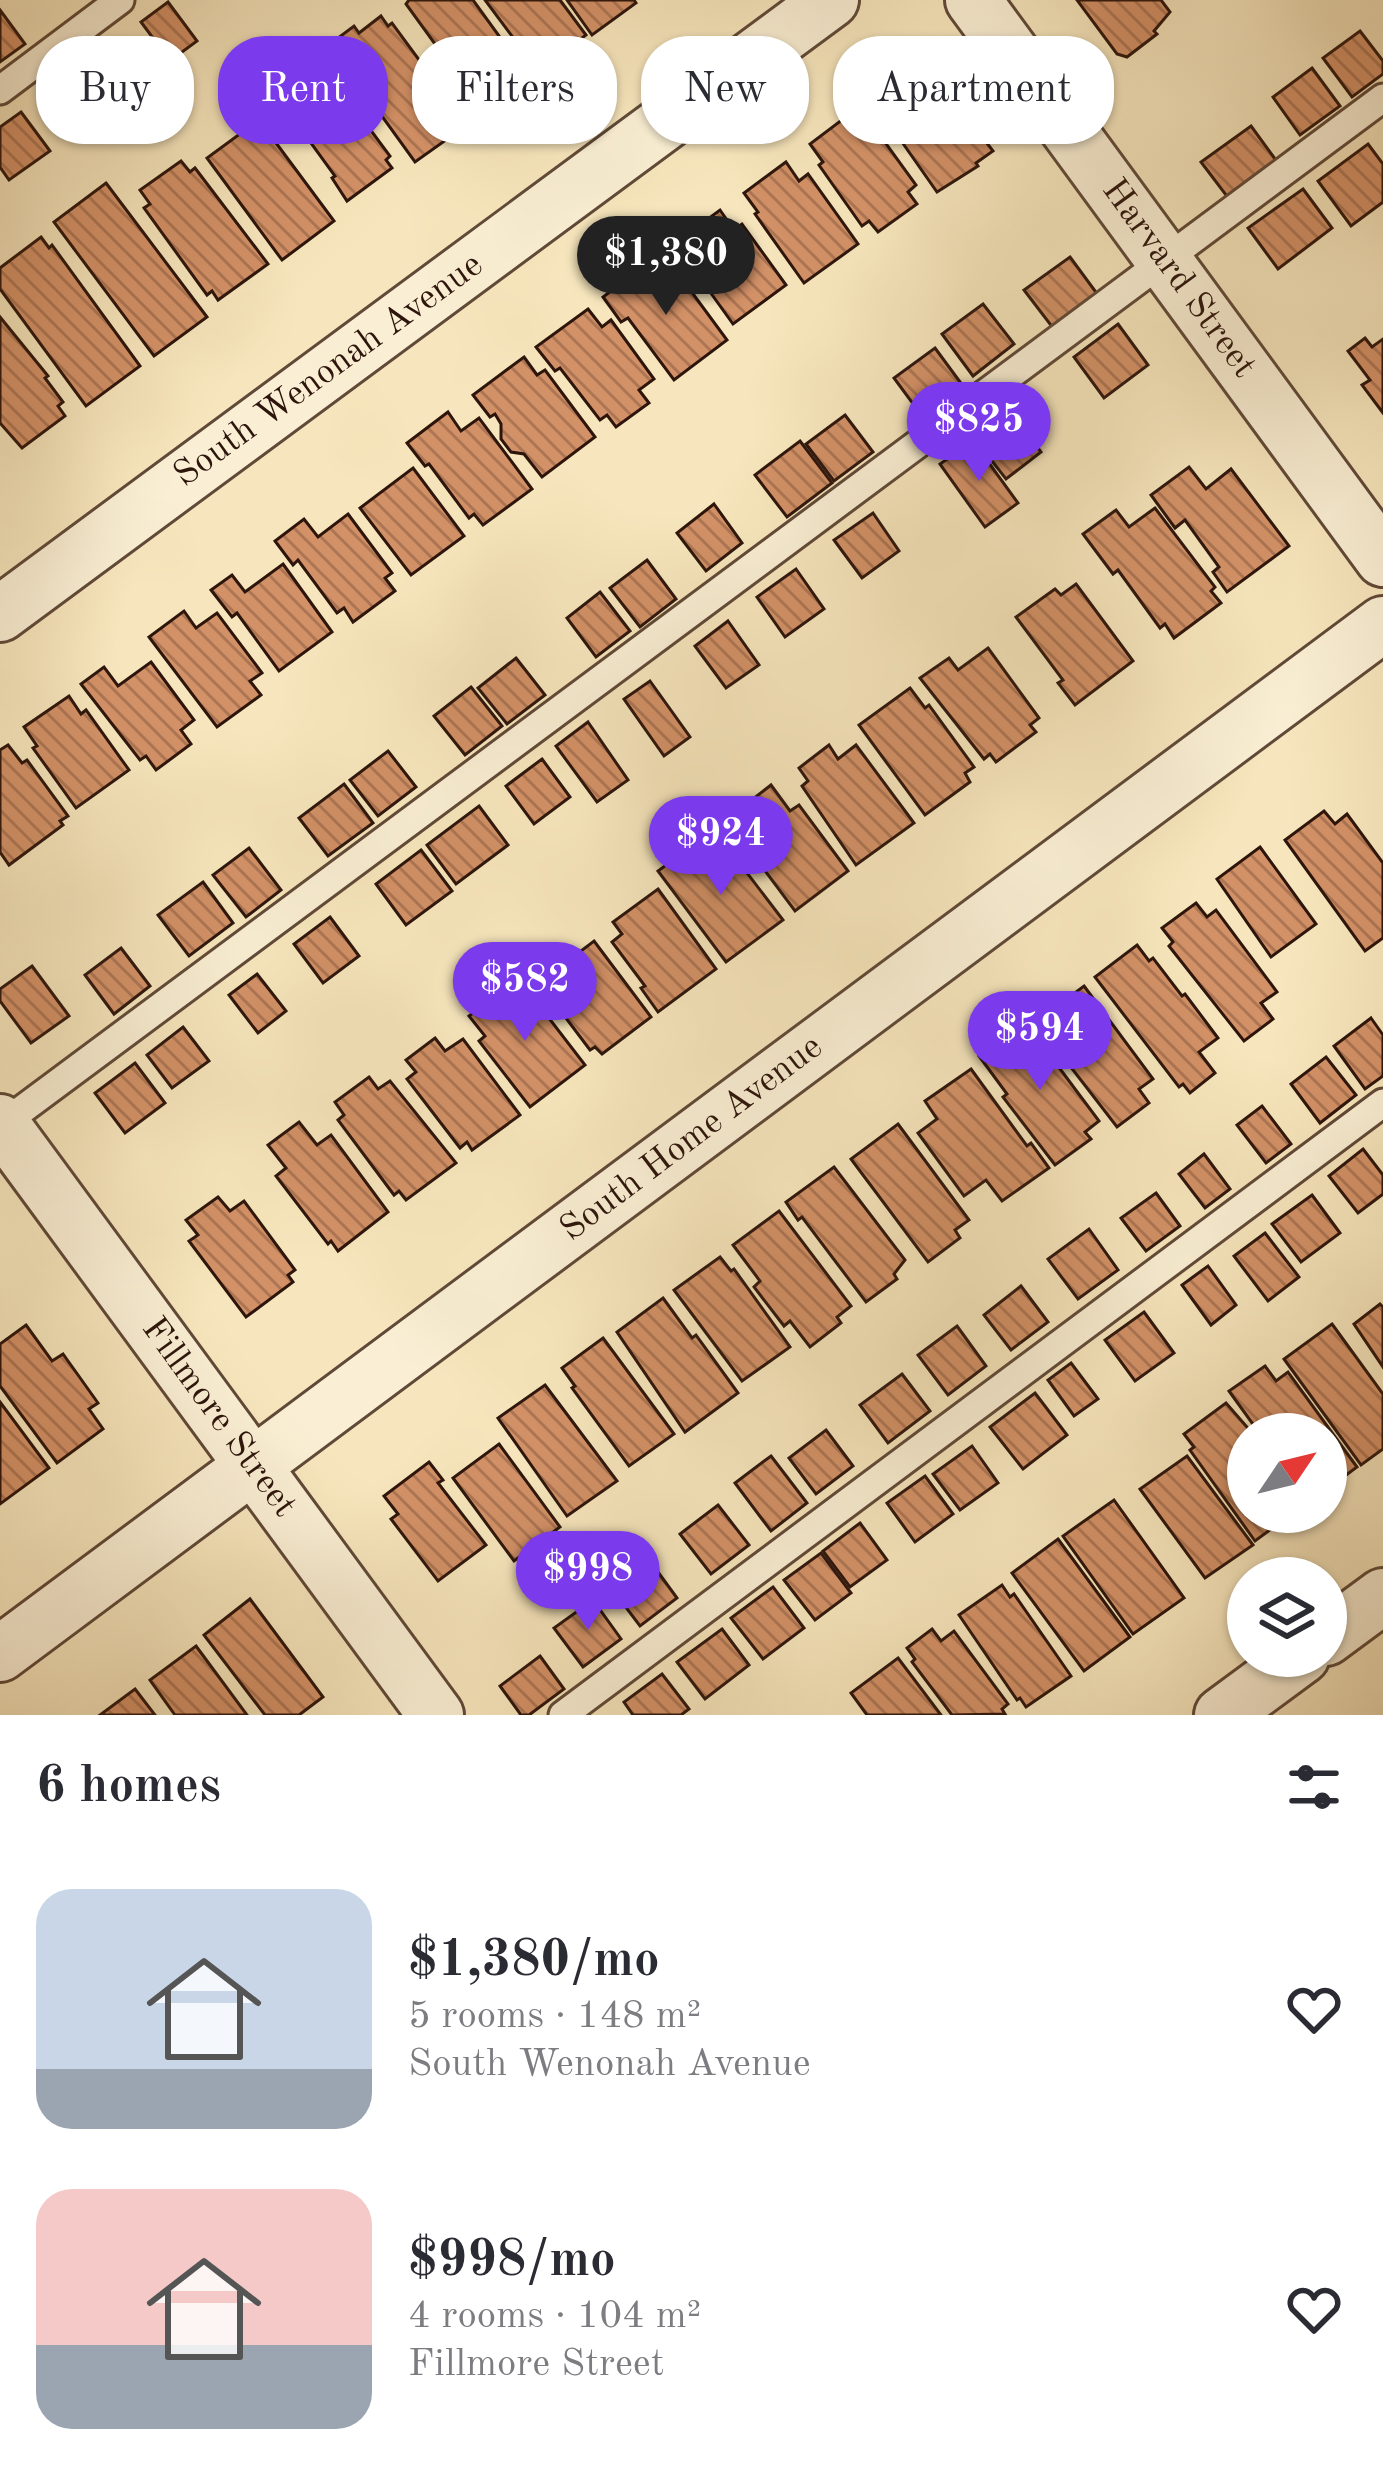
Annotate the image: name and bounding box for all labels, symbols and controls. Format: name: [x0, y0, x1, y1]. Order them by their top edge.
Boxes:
chip: Buy: [36, 36, 194, 144]
chip: Rent: [218, 36, 388, 144]
chip: Filters: [412, 36, 617, 144]
chip: New: [641, 36, 809, 144]
chip: Apartment: [833, 36, 1114, 144]
street label: Harvard Street: [1094, 173, 1262, 385]
pin: $1,380: [568, 216, 764, 318]
text: $1,380: [604, 235, 728, 274]
street label: South Wenonah Avenue: [168, 247, 490, 495]
pin: $825: [908, 382, 1050, 484]
text: $825: [934, 401, 1024, 440]
pin: $924: [650, 796, 792, 898]
text: $924: [676, 815, 766, 854]
pin: $582: [454, 942, 596, 1044]
text: $582: [480, 961, 570, 1000]
pin: $594: [969, 991, 1111, 1093]
text: $594: [995, 1010, 1085, 1049]
street label: South Home Avenue: [554, 1029, 830, 1249]
street label: Fillmore Street: [134, 1312, 302, 1524]
north arrow: [1227, 1413, 1347, 1533]
map controls: [1227, 1413, 1347, 1677]
pin: $998: [517, 1531, 659, 1633]
text: $998: [543, 1550, 633, 1589]
button: layers: [1227, 1557, 1347, 1677]
icon: filters: [1281, 1754, 1347, 1820]
text: 6 homes: [36, 1762, 221, 1813]
text: $1,380/mo: [408, 1936, 660, 1987]
icon: home: [132, 1937, 276, 2081]
icon: heart: [1281, 1976, 1347, 2042]
text: 5 rooms · 148 m²: [408, 1997, 701, 2036]
text: South Wenonah Avenue: [408, 2045, 811, 2084]
text: $998/mo: [408, 2236, 616, 2287]
icon: home: [132, 2237, 276, 2381]
icon: heart: [1281, 2276, 1347, 2342]
text: 4 rooms · 104 m²: [408, 2297, 701, 2336]
text: Fillmore Street: [408, 2345, 664, 2384]

